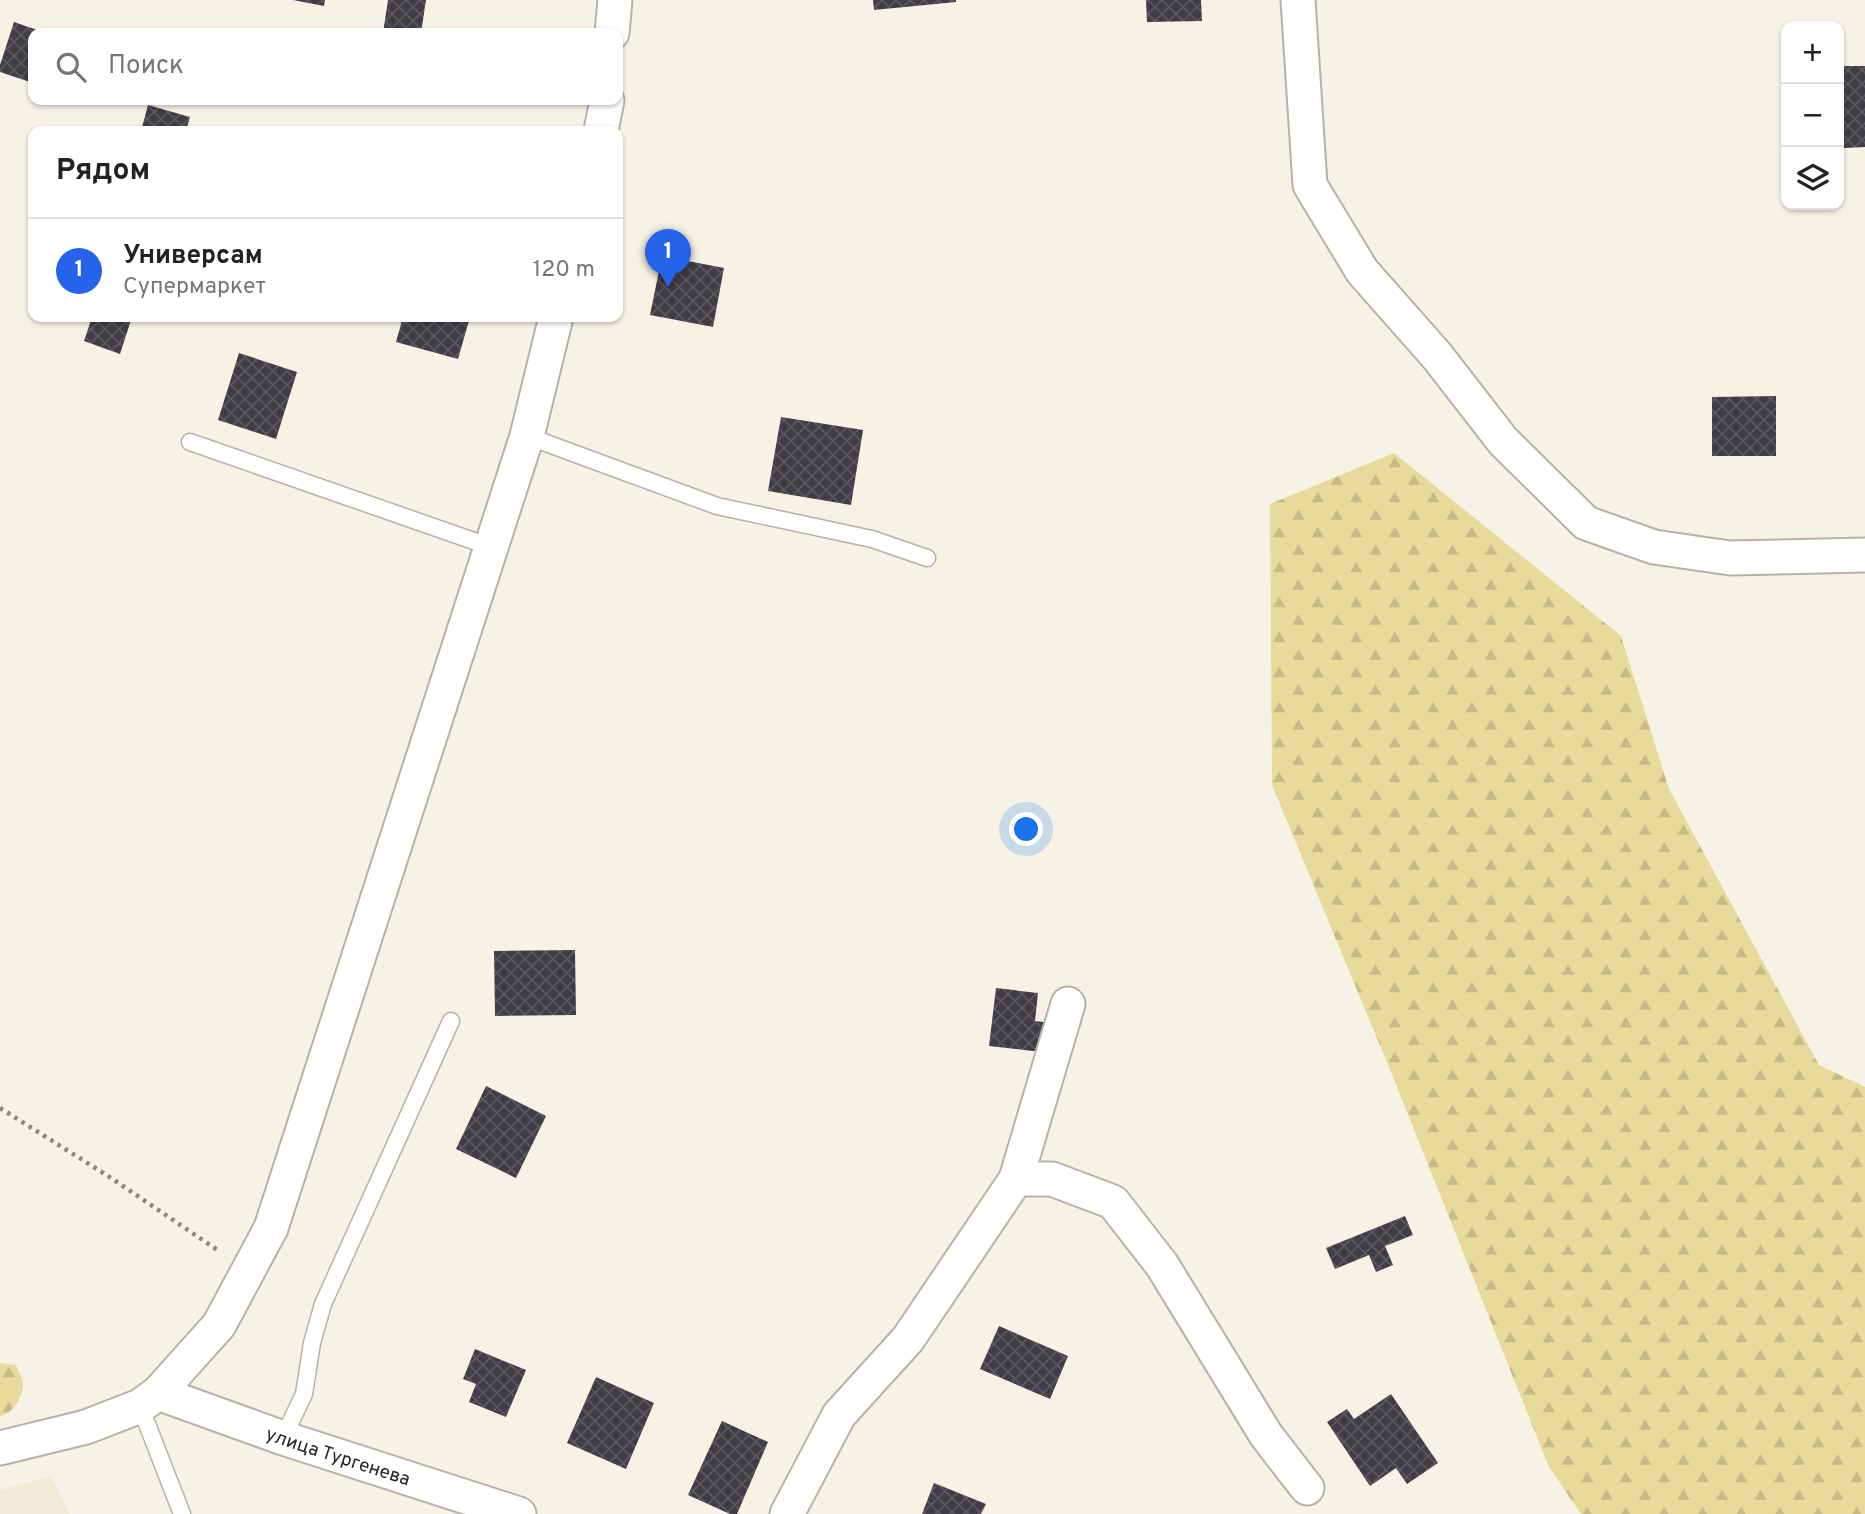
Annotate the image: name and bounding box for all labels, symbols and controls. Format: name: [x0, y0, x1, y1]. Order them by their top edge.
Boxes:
map controls: [1781, 21, 1844, 210]
button: +: [1781, 21, 1844, 84]
search box: [28, 28, 623, 105]
icon: search: [52, 48, 90, 86]
text: Поиск: [108, 50, 184, 83]
button: −: [1781, 84, 1844, 147]
button: layers: [1781, 147, 1844, 210]
text: Рядом: [56, 153, 150, 190]
pin: 1: [645, 229, 691, 287]
text: Универсам: [123, 240, 263, 273]
text: 1: [74, 256, 84, 285]
text: 120 m: [533, 256, 595, 285]
text: Супермаркет: [123, 273, 266, 302]
your location: [1009, 812, 1043, 846]
street label: улица Тургенева: [262, 1423, 413, 1492]

